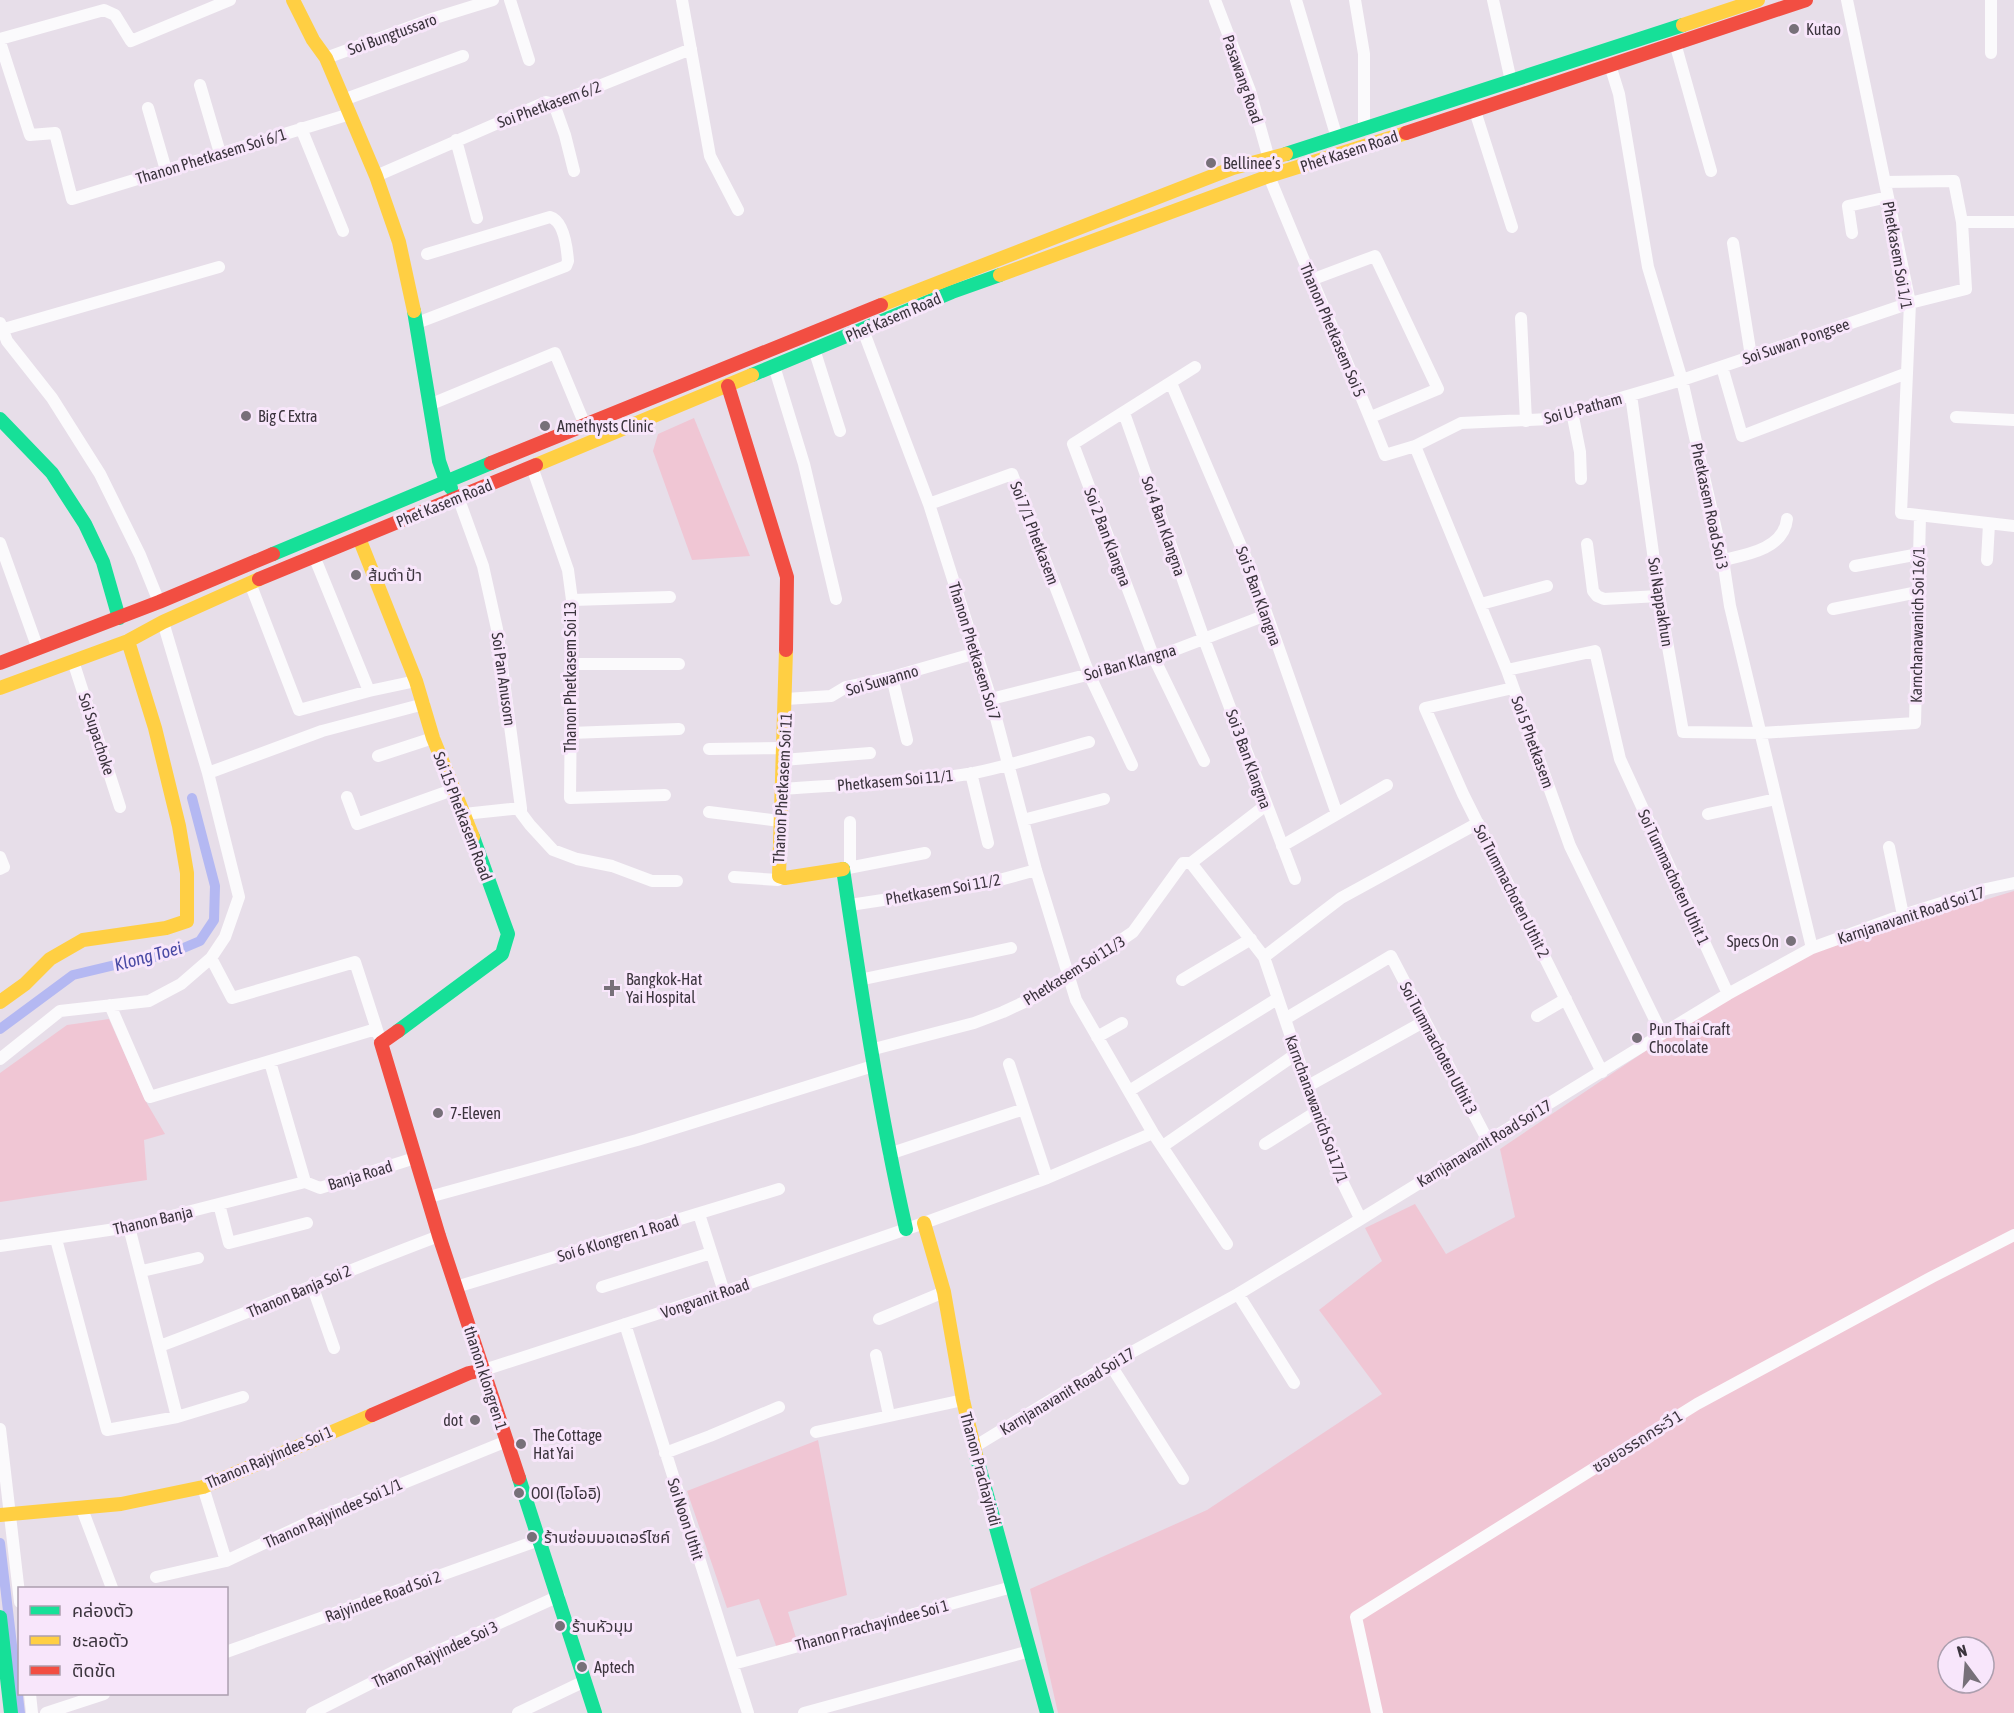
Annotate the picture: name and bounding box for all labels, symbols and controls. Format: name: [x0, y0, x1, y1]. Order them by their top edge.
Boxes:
street label: Soi Bungtussaro: [345, 10, 439, 59]
place label: Kutao: [1806, 20, 1841, 38]
marker: Kutao: [1787, 22, 1801, 36]
street label: Pasawang Road: [1219, 32, 1267, 126]
street label: Soi Phetkasem 6/2: [495, 77, 603, 131]
street label: Thanon Phetkasem Soi 6/1: [134, 125, 288, 187]
street label: Phet Kasem Road: [1298, 127, 1400, 175]
place label: Bellinee’s: [1223, 154, 1281, 172]
marker: Bellinee’s: [1204, 156, 1218, 170]
street label: Phetkasem Soi 1/1: [1880, 200, 1916, 310]
street label: Thanon Phetkasem Soi 5: [1297, 261, 1369, 399]
street label: Phet Kasem Road: [843, 289, 943, 345]
street label: Soi Suwan Pongsee: [1740, 314, 1852, 369]
street label: Soi U-Patham: [1542, 389, 1624, 427]
place label: Big C Extra: [258, 407, 317, 426]
marker: Big C Extra: [239, 409, 253, 423]
place label: Amethysts Clinic: [557, 417, 653, 436]
marker: Amethysts Clinic: [538, 419, 552, 433]
street label: Phetkasem Road Soi 3: [1688, 441, 1732, 571]
street label: Soi 4 Ban Klangna: [1138, 474, 1189, 579]
street label: Phet Kasem Road: [393, 476, 495, 530]
street label: Soi 7/1 Phetkasem: [1007, 479, 1063, 587]
street label: Soi 2 Ban Klangna: [1080, 485, 1135, 589]
street label: Soi 5 Ban Klangna: [1232, 544, 1285, 648]
street label: Karnchanawanich Soi 16/1: [1907, 547, 1927, 703]
street label: Soi Nappakhun: [1644, 556, 1677, 648]
place label: ส้มตำ ป้า: [368, 566, 422, 584]
marker: ส้มตำ ป้า: [349, 568, 363, 582]
street label: Thanon Phetkasem Soi 7: [945, 580, 1005, 722]
street label: Thanon Phetkasem Soi 13: [561, 602, 579, 752]
street label: Soi Pan Anusorn: [489, 631, 519, 727]
street label: Soi Ban Klangna: [1082, 640, 1178, 685]
street label: Soi Suwanno: [844, 661, 920, 699]
street label: Soi Supachoke: [74, 691, 119, 777]
street label: Soi 5 Phetkasem: [1508, 694, 1558, 790]
street label: Soi 3 Ban Klangna: [1222, 707, 1275, 811]
street label: Thanon Phetkasem Soi 11: [769, 712, 795, 864]
street label: Soi 15 Phetkasem Road: [430, 749, 496, 883]
street label: Phetkasem Soi 11/1: [836, 766, 954, 794]
street label: Soi Tummachoten Uthit 1: [1635, 806, 1713, 948]
street label: Soi Tummachoten Uthit 2: [1471, 821, 1553, 961]
street label: Phetkasem Soi 11/2: [884, 870, 1002, 908]
street label: Karnjanavanit Road Soi 17: [1835, 883, 1987, 948]
street label: Phetkasem Soi 11/3: [1020, 931, 1128, 1009]
place label: Specs On: [1727, 932, 1779, 951]
marker: Specs On: [1784, 934, 1798, 948]
water label: Klong Toei: [112, 937, 184, 975]
place label: Bangkok-Hat Yai Hospital: [626, 970, 703, 1007]
marker: Bangkok-Hat Yai Hospital: [603, 979, 621, 997]
street label: Soi Tummachoten Uthit 3: [1396, 979, 1482, 1117]
place label: Pun Thai Craft Chocolate: [1649, 1020, 1731, 1056]
marker: Pun Thai Craft Chocolate: [1630, 1031, 1644, 1045]
street label: Karnchanawanich Soi 17/1: [1282, 1033, 1352, 1185]
street label: Karnjanavanit Road Soi 17: [1413, 1096, 1555, 1191]
place label: 7-Eleven: [450, 1104, 501, 1122]
marker: 7-Eleven: [431, 1106, 445, 1120]
street label: Banja Road: [326, 1157, 395, 1194]
street label: Thanon Banja: [111, 1202, 195, 1239]
street label: Soi 6 Klongren 1 Road: [555, 1211, 681, 1266]
street label: Thanon Banja Soi 2: [244, 1261, 354, 1322]
street label: Vongvanit Road: [658, 1274, 752, 1322]
street label: thanon klongren 1: [460, 1324, 511, 1432]
street label: Karnjanavanit Road Soi 17: [996, 1344, 1138, 1439]
street label: ซอยอรรถกระวี 1: [1589, 1406, 1685, 1476]
street label: Thanon Prachayindi: [956, 1410, 1005, 1528]
place label: dot: [443, 1411, 463, 1429]
marker: dot: [468, 1413, 482, 1427]
street label: Thanon Rajyindee Soi 1: [203, 1422, 336, 1493]
place label: The Cottage Hat Yai: [533, 1426, 602, 1462]
marker: The Cottage Hat Yai: [514, 1437, 528, 1451]
street label: Thanon Rajyindee Soi 1/1: [261, 1474, 405, 1552]
street label: Soi Noon Uthit: [664, 1476, 708, 1562]
place label: OOI (โอโออิ): [531, 1484, 601, 1503]
marker: OOI (โอโออิ): [512, 1486, 526, 1500]
place label: ร้านซ่อมมอเตอร์ไซค์: [544, 1528, 670, 1546]
marker: ร้านซ่อมมอเตอร์ไซค์: [525, 1530, 539, 1544]
street label: Rajyindee Road Soi 2: [323, 1567, 444, 1626]
legend: [18, 1587, 228, 1695]
street label: Thanon Prachayindee Soi 1: [793, 1596, 951, 1655]
text: คล่องตัว: [72, 1600, 134, 1621]
street label: Thanon Rajyindee Soi 3: [369, 1617, 501, 1692]
place label: ร้านหัวมุม: [572, 1617, 633, 1636]
marker: ร้านหัวมุม: [553, 1619, 567, 1633]
text: ชะลอตัว: [72, 1630, 129, 1651]
north arrow: [1936, 1635, 1996, 1695]
text: N: [1955, 1641, 1969, 1661]
place label: Aptech: [594, 1658, 635, 1677]
text: ติดขัด: [72, 1660, 115, 1681]
marker: Aptech: [575, 1660, 589, 1674]

